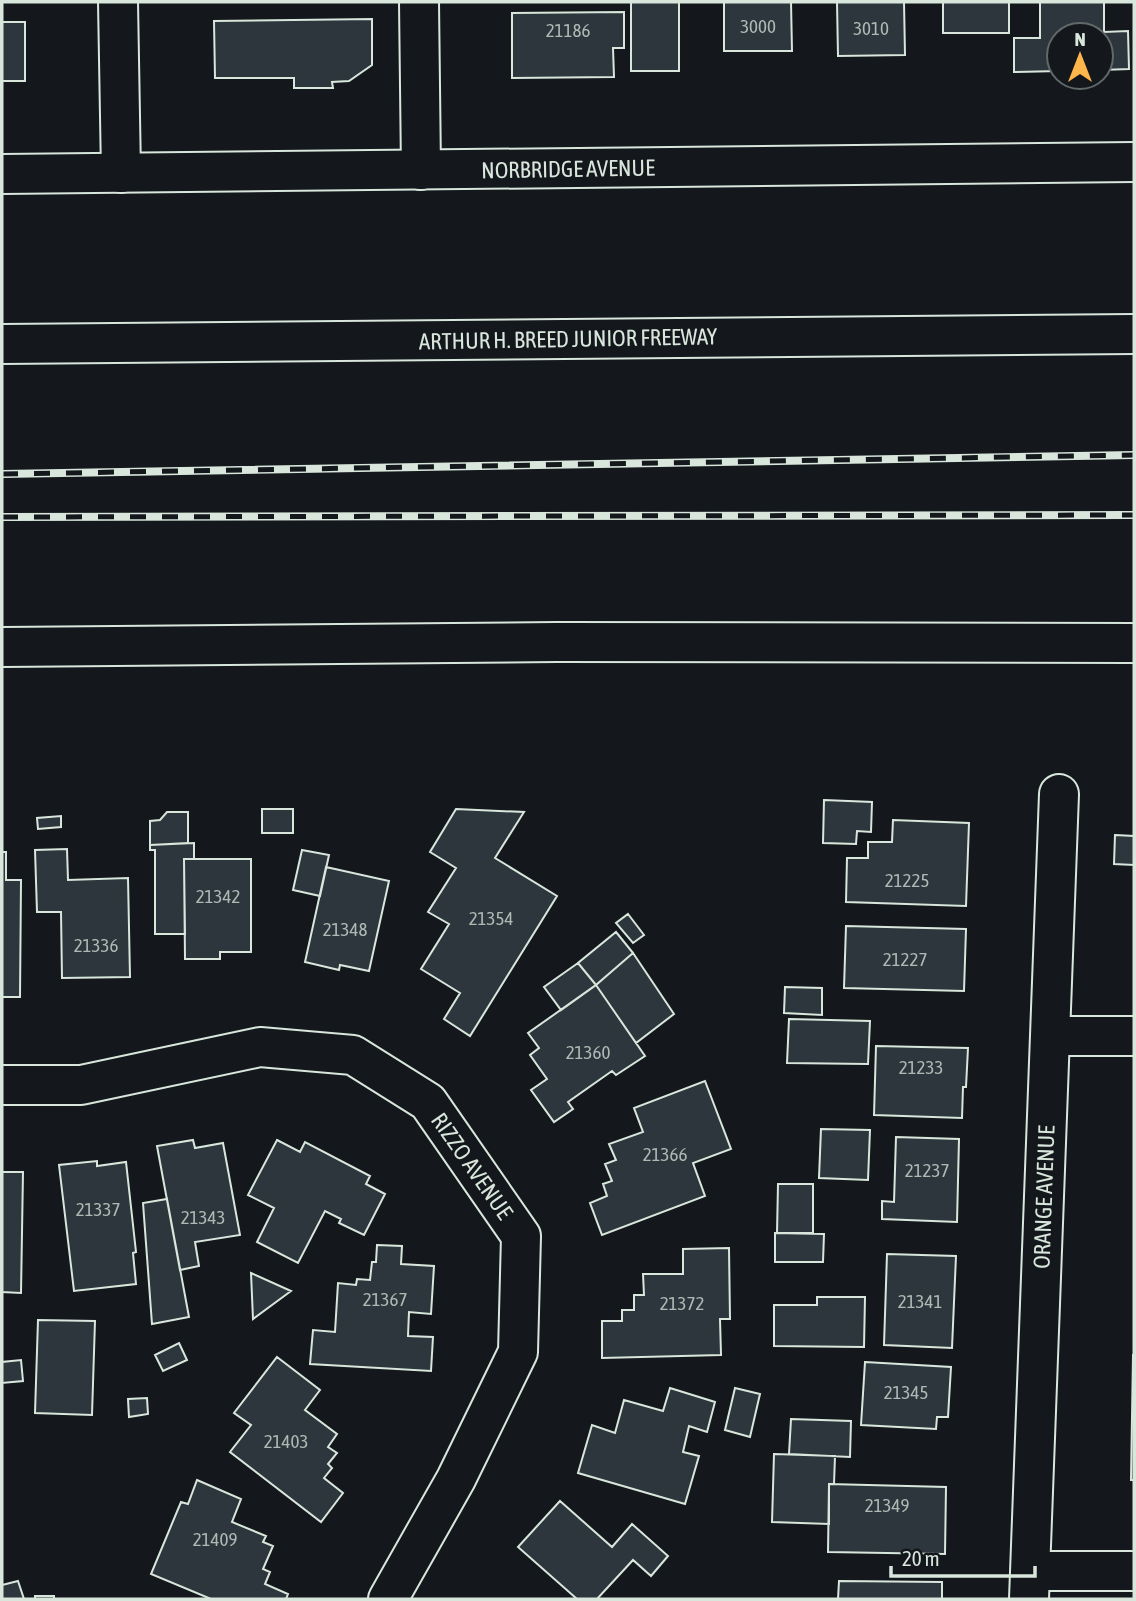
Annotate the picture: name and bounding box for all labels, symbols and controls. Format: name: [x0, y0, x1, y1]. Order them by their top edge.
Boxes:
house number: 3000: [740, 15, 776, 37]
house number: 3010: [853, 17, 889, 39]
house number: 21186: [546, 19, 590, 41]
north arrow: [1045, 21, 1115, 91]
text: N: [1074, 28, 1086, 50]
street label: NORBRIDGE AVENUE: [481, 154, 655, 184]
street label: ARTHUR H. BREED JUNIOR FREEWAY: [419, 323, 718, 355]
house number: 21225: [885, 869, 929, 891]
house number: 21342: [196, 885, 240, 907]
house number: 21354: [469, 907, 513, 929]
house number: 21348: [323, 918, 367, 940]
house number: 21336: [74, 934, 118, 956]
house number: 21227: [883, 948, 927, 970]
house number: 21360: [566, 1041, 610, 1063]
house number: 21233: [899, 1056, 943, 1078]
street label: RIZZO AVENUE: [426, 1108, 518, 1224]
street label: ORANGE AVENUE: [1028, 1125, 1060, 1269]
house number: 21366: [643, 1143, 687, 1165]
house number: 21237: [905, 1159, 949, 1181]
house number: 21337: [76, 1198, 120, 1220]
house number: 21343: [181, 1206, 225, 1228]
house number: 21367: [363, 1288, 407, 1310]
house number: 21341: [898, 1290, 942, 1312]
house number: 21372: [660, 1292, 704, 1314]
house number: 21345: [884, 1381, 928, 1403]
house number: 21403: [264, 1430, 308, 1452]
house number: 21349: [865, 1494, 909, 1516]
house number: 21409: [193, 1528, 237, 1550]
scale bar: [891, 1534, 1034, 1578]
text: 20 m: [902, 1546, 940, 1570]

